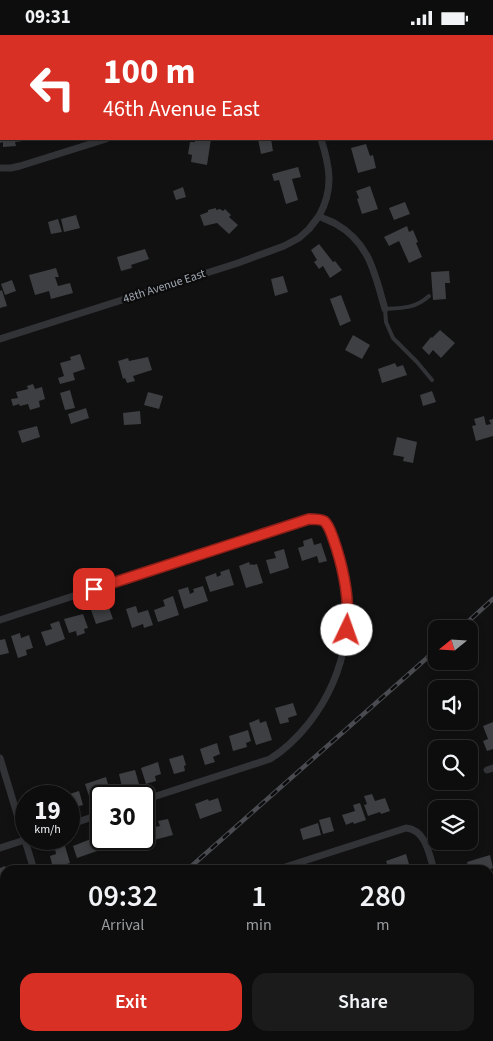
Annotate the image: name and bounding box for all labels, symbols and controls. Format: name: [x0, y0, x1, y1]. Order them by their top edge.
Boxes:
text: 09:31: [25, 4, 71, 31]
text: 100 m: [103, 47, 195, 97]
icon: left: [20, 55, 85, 120]
text: 46th Avenue East: [103, 93, 260, 125]
street label: 48th Avenue East: [121, 265, 207, 308]
pin: [73, 568, 115, 610]
icon: arrive: [80, 575, 108, 603]
position arrow: [320, 603, 372, 655]
north arrow: [428, 620, 478, 670]
map controls: [428, 620, 478, 850]
button: sound: [428, 680, 478, 730]
button: search: [428, 740, 478, 790]
speed limit sign: 30: [90, 785, 155, 850]
text: 19: [34, 793, 61, 829]
button: layers: [428, 800, 478, 850]
text: km/h: [34, 821, 61, 838]
text: 09:32: [88, 875, 158, 918]
text: 1: [251, 875, 267, 918]
text: 280: [360, 875, 406, 918]
text: Arrival: [101, 914, 144, 936]
text: min: [246, 914, 272, 936]
text: m: [376, 914, 390, 936]
button: Exit: [20, 973, 242, 1031]
button: Share: [252, 973, 474, 1031]

